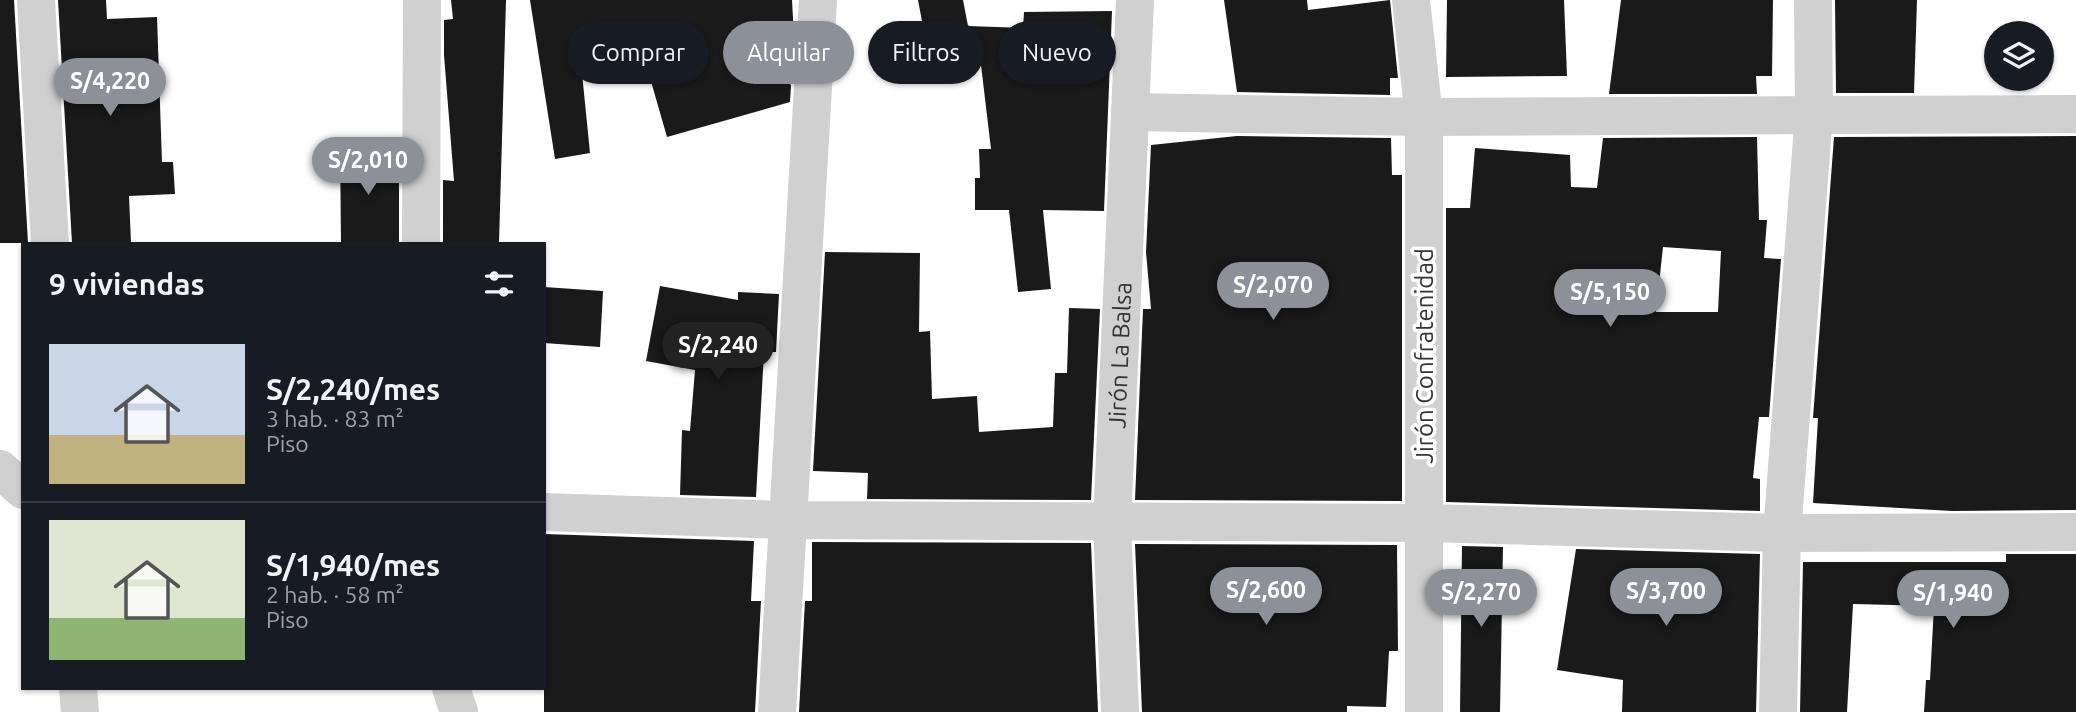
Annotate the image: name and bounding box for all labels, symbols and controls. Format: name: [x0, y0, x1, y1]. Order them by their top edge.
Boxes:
chip: Comprar: [567, 21, 709, 84]
chip: Alquilar: [723, 21, 854, 84]
chip: Filtros: [868, 21, 984, 84]
chip: Nuevo: [998, 21, 1116, 84]
map controls: [1984, 21, 2054, 91]
button: layers: [1984, 21, 2054, 91]
pin: S/4,220: [45, 58, 175, 118]
text: S/4,220: [70, 68, 150, 93]
pin: S/2,010: [303, 138, 433, 197]
text: S/2,010: [328, 147, 408, 172]
street label: Jirón Confratenidad: [1411, 248, 1438, 464]
pin: S/2,070: [1208, 262, 1338, 322]
icon: filters: [480, 265, 518, 303]
text: 9 viviendas: [49, 267, 205, 301]
pin: S/5,150: [1545, 270, 1675, 329]
text: S/2,070: [1233, 272, 1313, 297]
text: S/5,150: [1570, 279, 1650, 304]
street label: Jirón La Balsa: [1103, 281, 1136, 429]
pin: S/2,240: [653, 322, 783, 382]
text: S/2,240: [678, 332, 758, 357]
icon: home: [105, 372, 189, 456]
text: S/2,240/mes: [266, 372, 440, 406]
text: 3 hab. · 83 m²: [266, 406, 404, 431]
text: Piso: [266, 431, 309, 456]
icon: home: [105, 548, 189, 632]
text: S/1,940/mes: [266, 548, 440, 582]
pin: S/2,600: [1201, 568, 1331, 627]
pin: S/3,700: [1601, 568, 1731, 628]
pin: S/2,270: [1416, 570, 1546, 629]
pin: S/1,940: [1888, 570, 2018, 630]
text: S/2,600: [1226, 577, 1306, 602]
text: S/3,700: [1626, 578, 1706, 603]
text: S/2,270: [1441, 579, 1521, 604]
text: S/1,940: [1913, 580, 1993, 605]
text: 2 hab. · 58 m²: [266, 582, 404, 607]
text: Piso: [266, 607, 309, 632]

